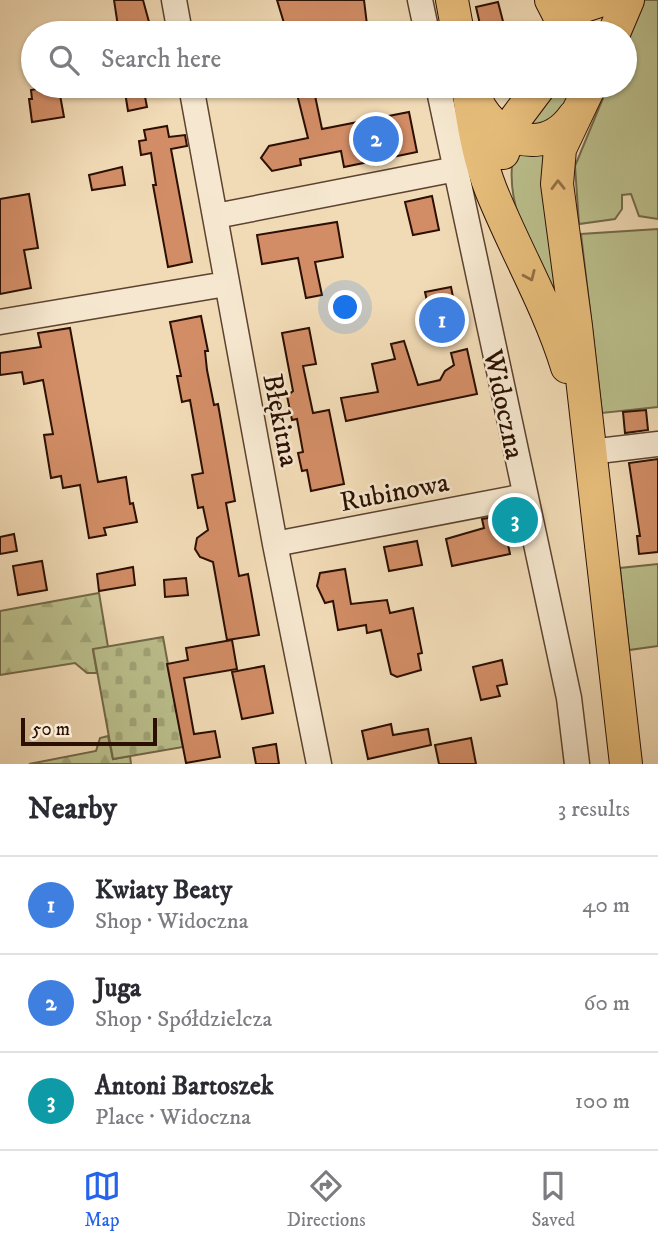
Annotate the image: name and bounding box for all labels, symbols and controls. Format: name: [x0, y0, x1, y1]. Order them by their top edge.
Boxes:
search box: [21, 21, 637, 98]
icon: search: [45, 41, 83, 79]
text: Search here: [101, 43, 221, 76]
pin: 2: [353, 113, 399, 165]
one-way arrow: [550, 179, 566, 190]
one-way arrow: [522, 269, 536, 281]
your location: [328, 290, 362, 324]
pin: 1: [419, 294, 465, 346]
street label: Widoczna: [475, 345, 532, 462]
street label: Błękitna: [254, 371, 307, 470]
street label: Rubinowa: [337, 465, 452, 520]
pin: 3: [492, 494, 538, 546]
scale bar: [21, 715, 158, 747]
text: 50 m: [32, 718, 70, 741]
text: Nearby: [28, 791, 117, 828]
text: 3 results: [558, 795, 630, 824]
text: Kwiaty Beaty: [95, 874, 232, 907]
text: 1: [47, 891, 55, 920]
text: 40 m: [582, 891, 630, 920]
text: Shop · Widoczna: [95, 907, 248, 936]
text: Juga: [95, 972, 141, 1005]
text: 2: [45, 989, 57, 1018]
text: 60 m: [583, 989, 630, 1018]
text: Shop · Spółdzielcza: [95, 1005, 272, 1034]
text: Antoni Bartoszek: [95, 1070, 274, 1103]
text: 3: [47, 1087, 55, 1116]
text: 100 m: [575, 1087, 630, 1116]
text: Place · Widoczna: [95, 1103, 251, 1132]
tab: Map: [83, 1167, 121, 1232]
tab: Directions: [287, 1167, 366, 1232]
tab: Saved: [531, 1167, 575, 1232]

